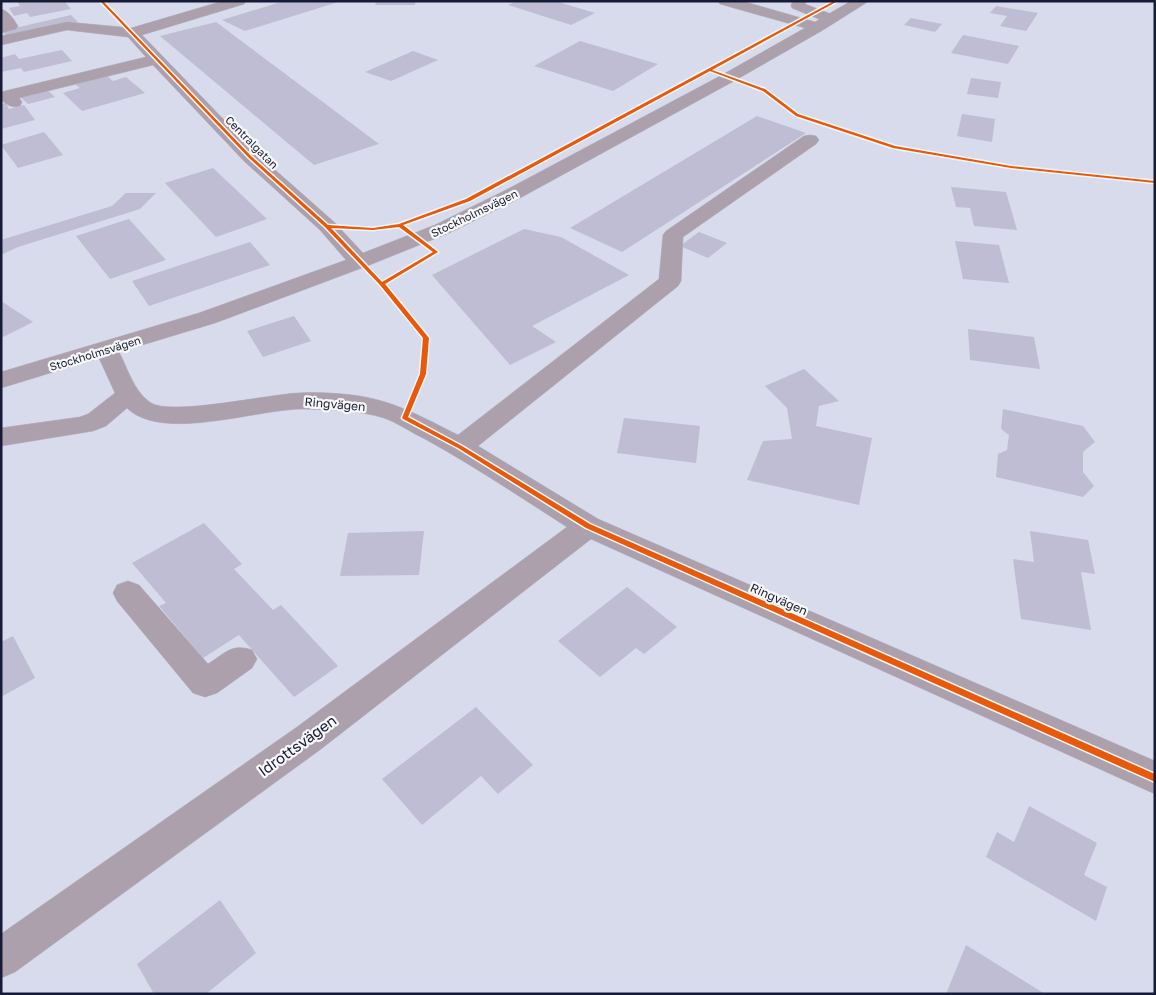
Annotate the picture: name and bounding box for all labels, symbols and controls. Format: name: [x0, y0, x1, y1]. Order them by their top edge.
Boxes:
street label: Centralgatan: [223, 113, 281, 171]
street label: Stockholmsvägen: [429, 186, 519, 240]
street label: Stockholmsvägen: [48, 333, 142, 373]
street label: Ringvägen: [304, 394, 366, 414]
street label: Ringvägen: [748, 580, 810, 618]
street label: Idrottsvägen: [254, 711, 340, 779]

